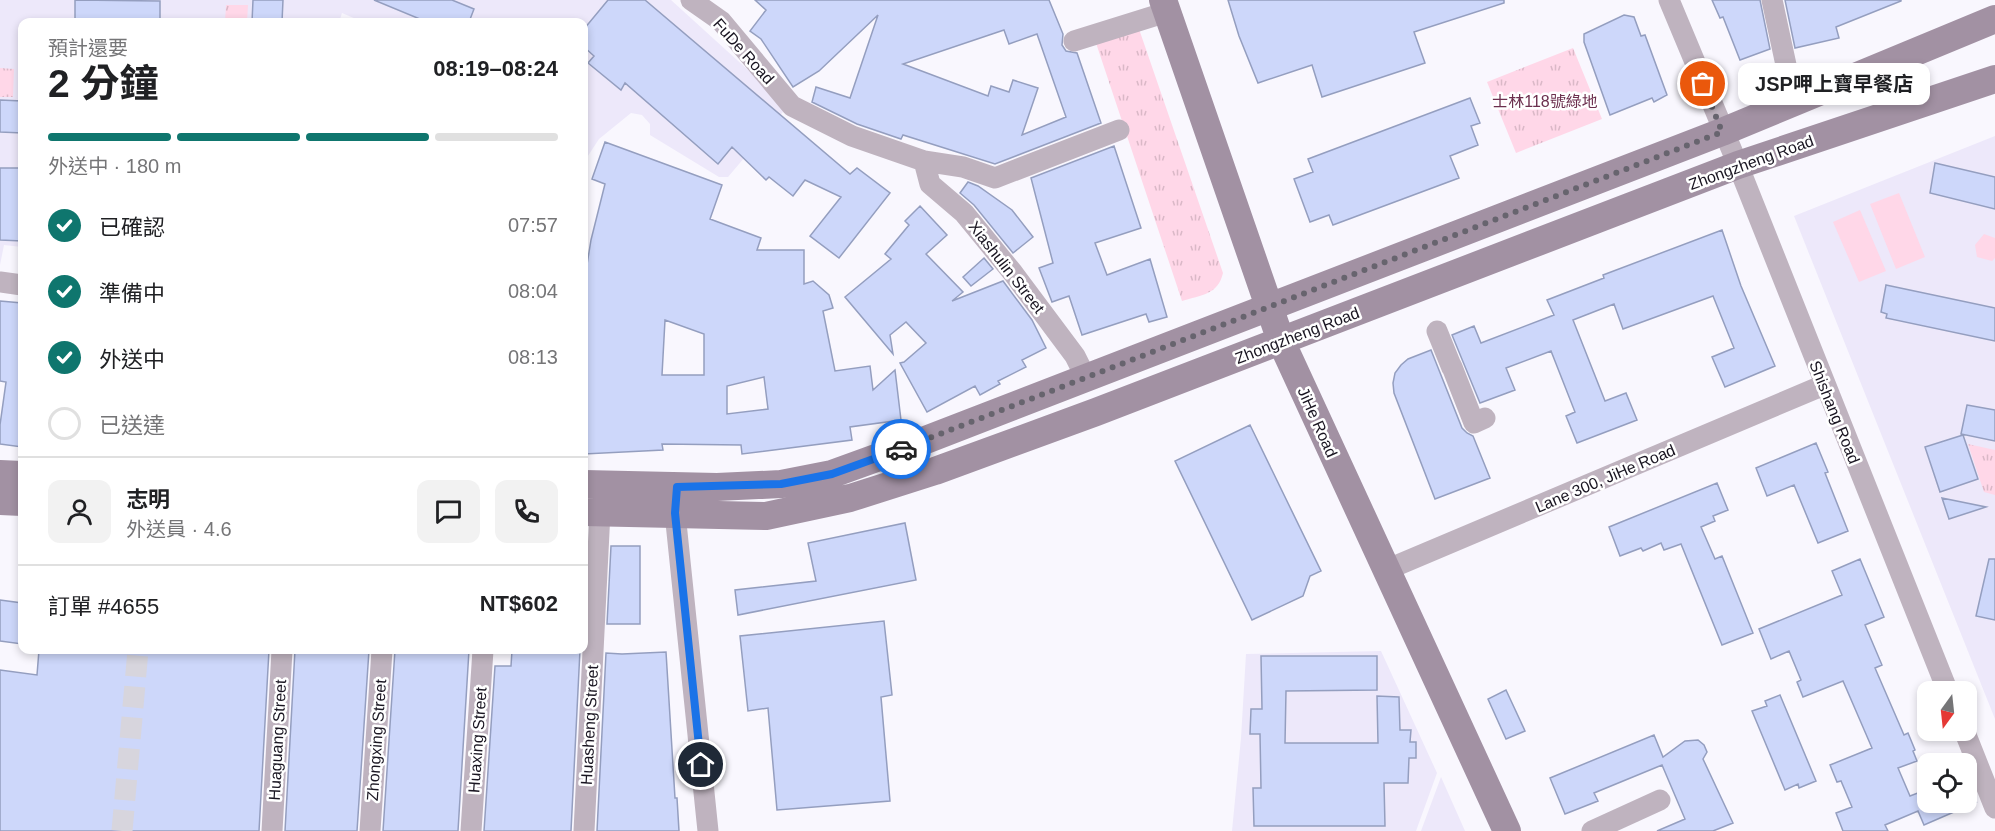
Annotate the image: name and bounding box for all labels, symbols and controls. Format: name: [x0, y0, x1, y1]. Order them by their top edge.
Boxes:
street label: FuDe Road: [710, 15, 777, 87]
text: 預計還要: [48, 37, 128, 59]
text: 08:19–08:24: [433, 56, 558, 81]
pin: [1677, 58, 1728, 109]
text: 2 分鐘: [48, 62, 159, 105]
callout: JSP呷上寶早餐店: [1739, 63, 1931, 105]
icon: bag: [1686, 67, 1719, 100]
text: JSP呷上寶早餐店: [1755, 73, 1913, 95]
park label: 士林118號綠地: [1492, 93, 1598, 110]
street label: Zhongzheng Road: [1686, 132, 1816, 193]
text: 外送中 · 180 m: [48, 155, 181, 177]
icon: check: [48, 209, 81, 242]
text: 07:57: [508, 214, 558, 236]
text: 已確認: [99, 215, 165, 240]
street label: Xiashulin Street: [965, 218, 1048, 317]
icon: check: [48, 275, 81, 308]
text: 08:04: [508, 280, 558, 302]
text: 準備中: [99, 281, 165, 306]
street label: Zhongzheng Road: [1233, 304, 1362, 367]
icon: check: [48, 341, 81, 374]
text: 08:13: [508, 346, 558, 368]
text: 外送中: [99, 347, 165, 372]
street label: Shishang Road: [1806, 358, 1863, 466]
street label: JiHe Road: [1295, 385, 1341, 460]
text: 已送達: [99, 413, 165, 438]
courier: [871, 419, 931, 479]
icon: car: [885, 433, 918, 466]
street label: Lane 300, JiHe Road: [1533, 441, 1678, 516]
button: person: [48, 480, 111, 543]
button: chat: [417, 480, 480, 543]
button: phone: [495, 480, 558, 543]
text: 志明: [126, 487, 170, 512]
text: 外送員 · 4.6: [126, 518, 232, 540]
text: NT$602: [480, 591, 558, 616]
text: 訂單 #4655: [48, 594, 159, 619]
street label: Huasheng Street: [578, 664, 601, 785]
street label: Zhongxing Street: [364, 678, 389, 801]
street label: Huaguang Street: [266, 679, 289, 801]
north arrow: [1917, 681, 1977, 741]
map controls: [1917, 681, 1977, 813]
street label: Huaxing Street: [465, 686, 490, 793]
pin: [675, 739, 726, 790]
icon: home: [684, 748, 717, 781]
button: locate: [1917, 753, 1977, 813]

